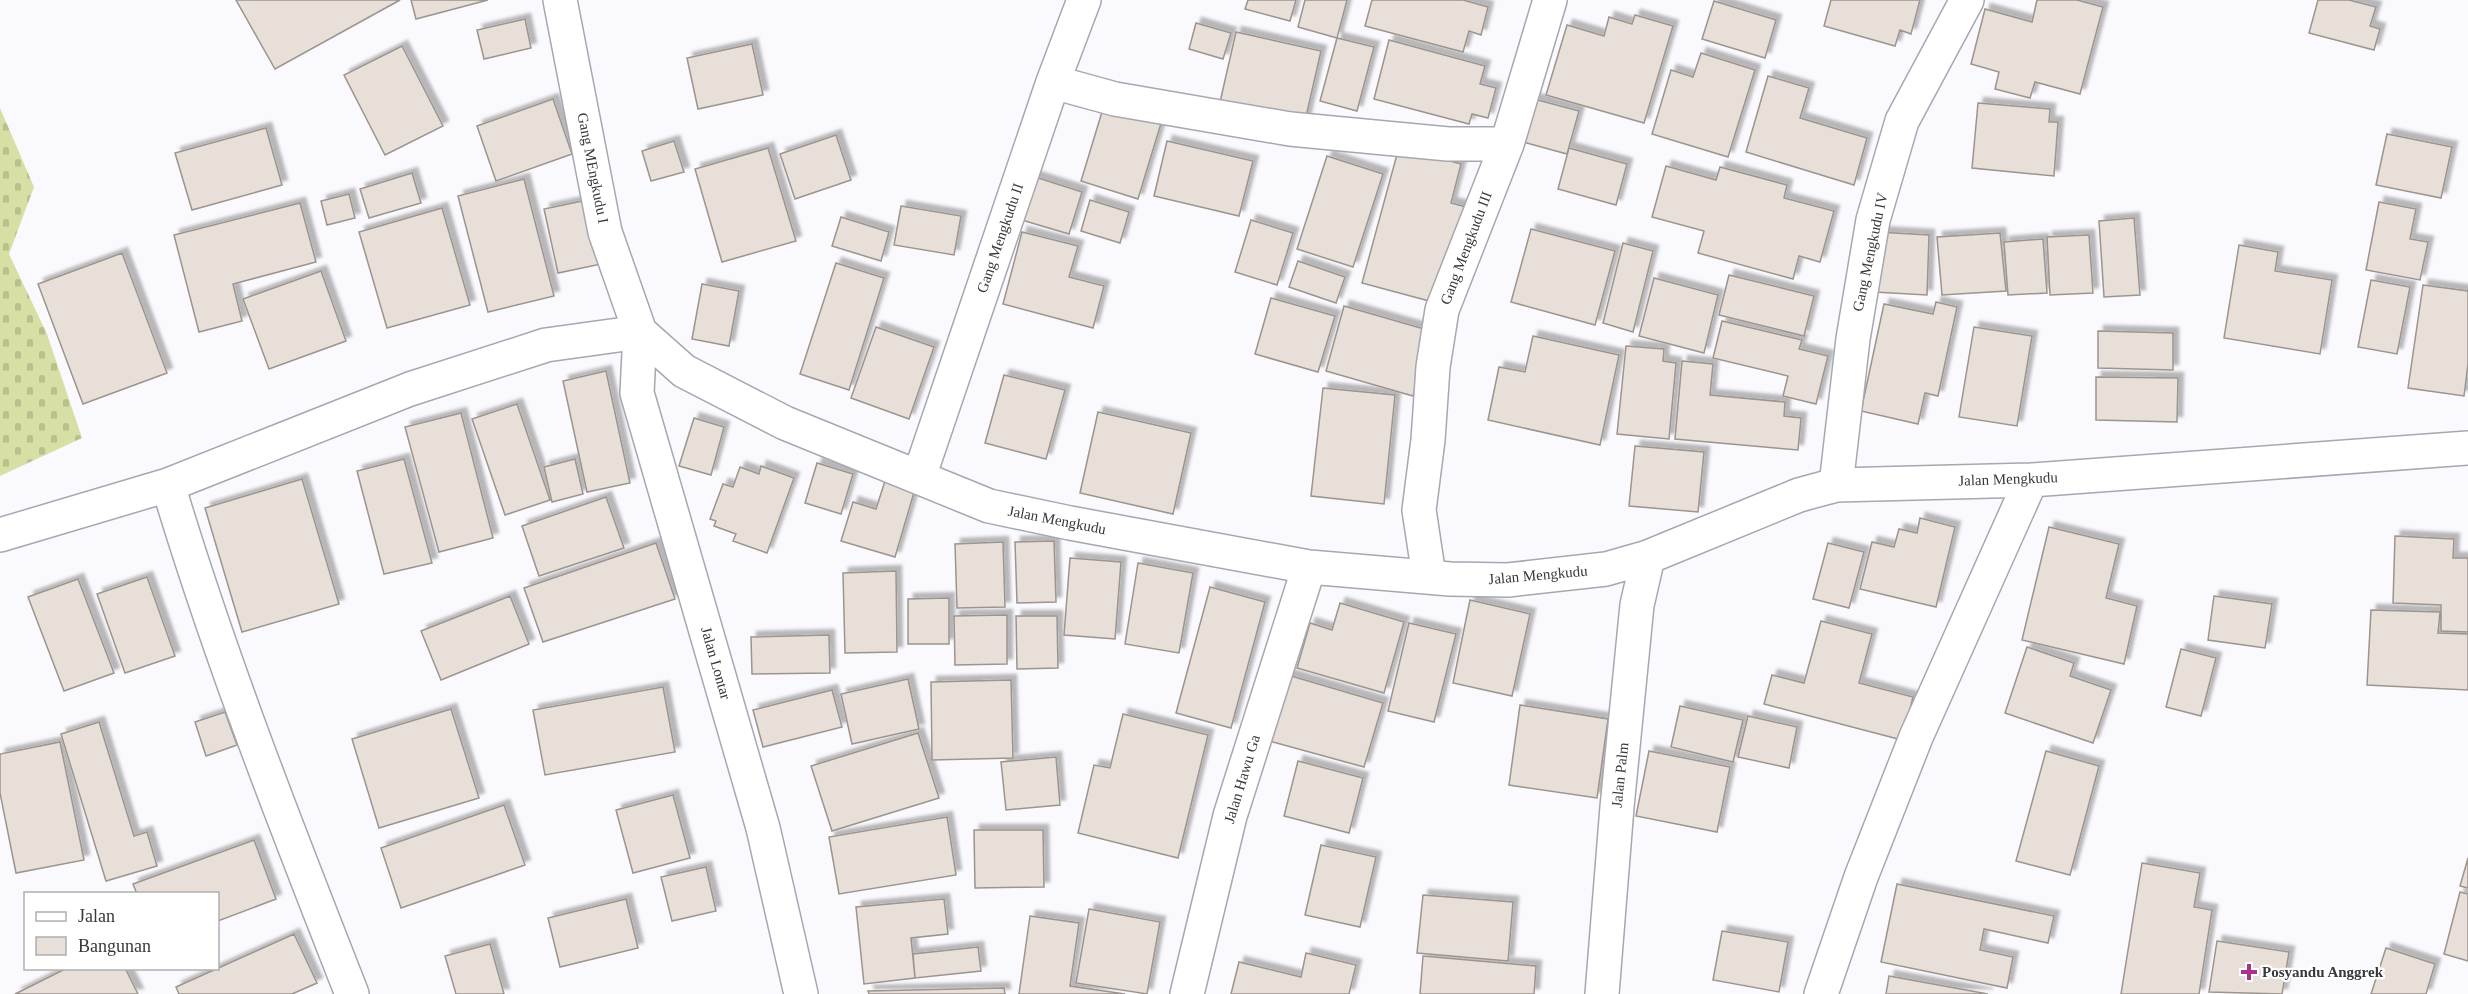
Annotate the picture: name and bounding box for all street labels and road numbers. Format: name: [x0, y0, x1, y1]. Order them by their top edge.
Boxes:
street label: Gang MEngkudu I: [574, 111, 612, 225]
street label: Gang Mengkudu II: [974, 181, 1026, 295]
street label: Gang Mengkudu III: [1437, 189, 1495, 307]
street label: Gang Mengkudu IV: [1850, 191, 1890, 313]
street label: Jalan Mengkudu: [1958, 469, 2059, 489]
street label: Jalan Mengkudu: [1007, 503, 1108, 537]
street label: Jalan Mengkudu: [1488, 563, 1589, 587]
street label: Jalan Lontar: [698, 625, 734, 701]
street label: Jalan Hawu Ga: [1221, 733, 1263, 825]
street label: Jalan Palm: [1609, 741, 1631, 808]

